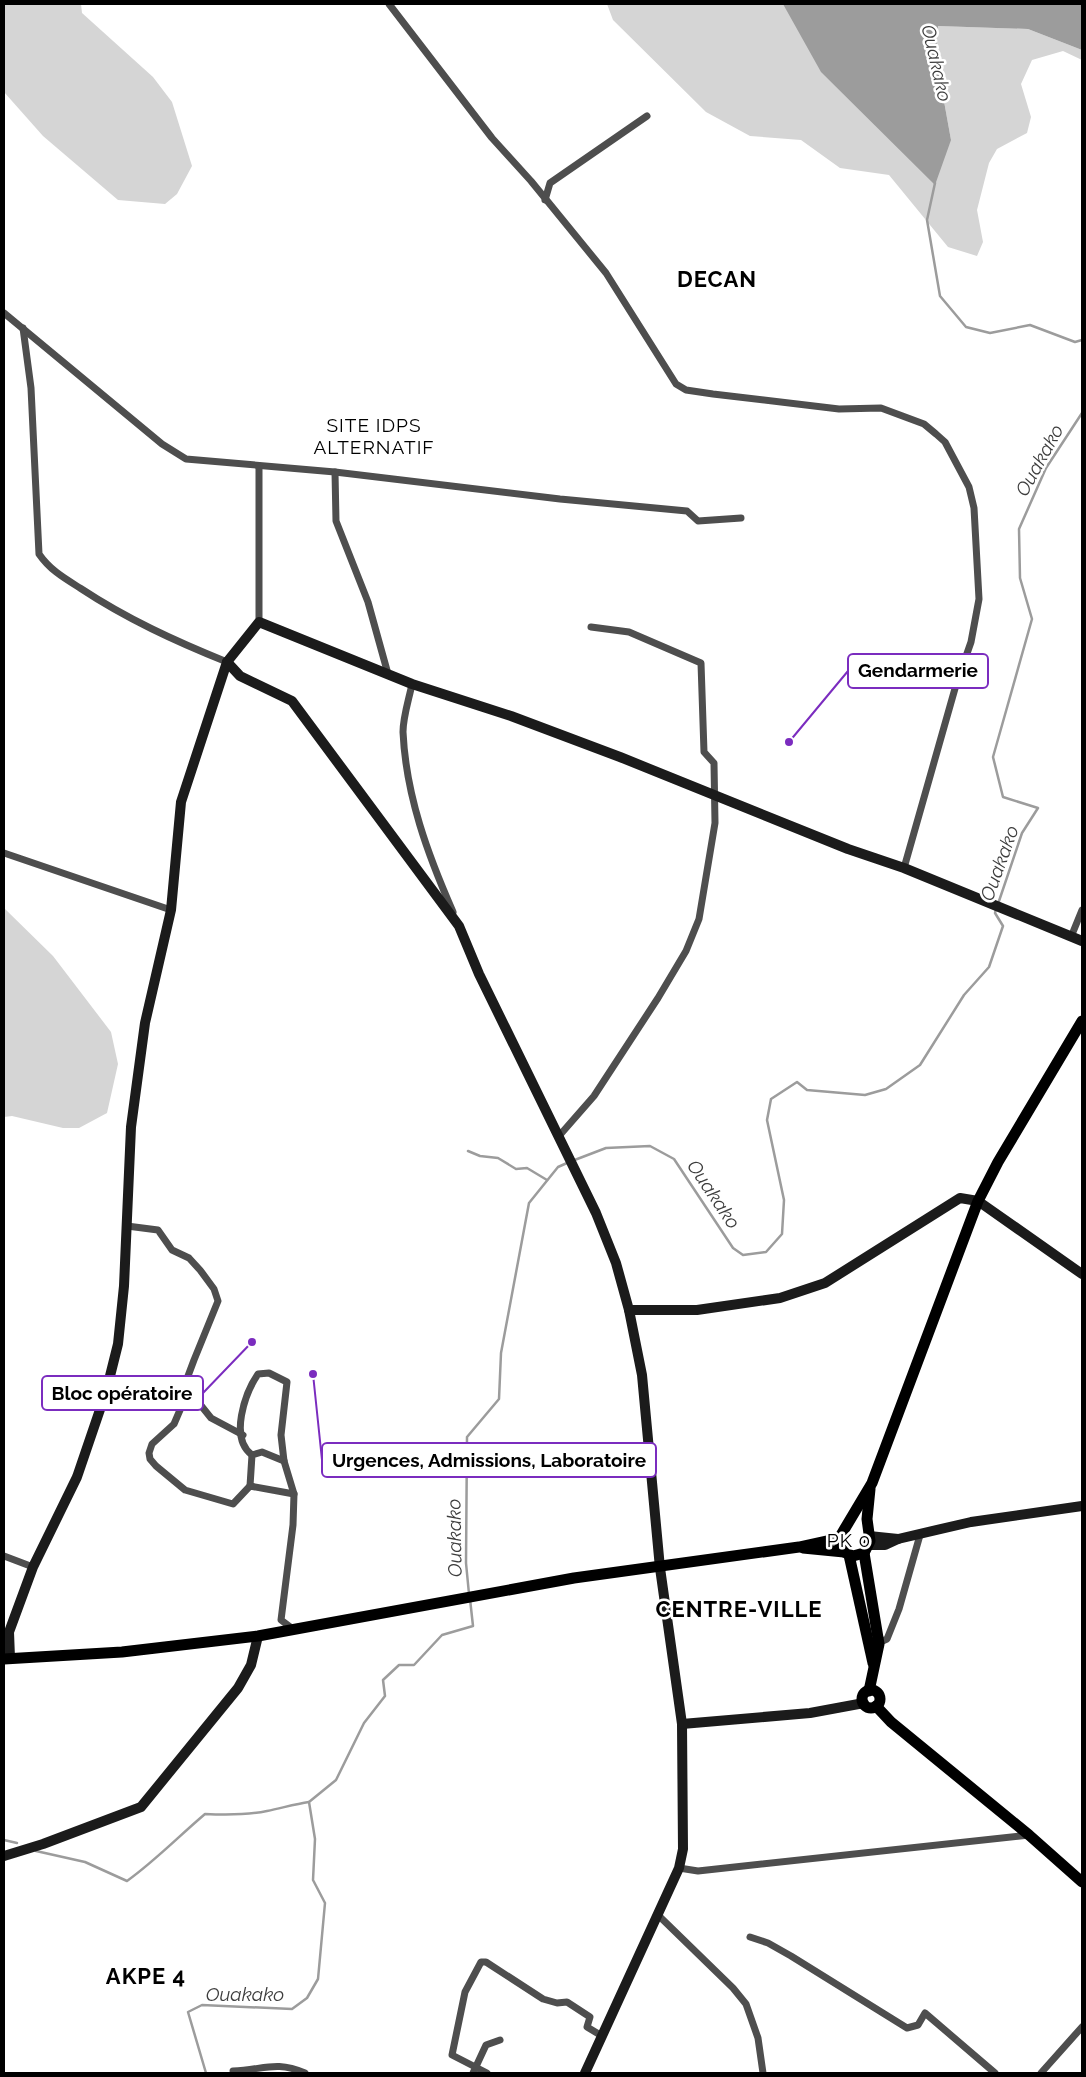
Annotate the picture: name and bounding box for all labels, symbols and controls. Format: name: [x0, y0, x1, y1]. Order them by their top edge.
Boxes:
water label: Ouakako: [917, 22, 957, 104]
district label: DECAN: [677, 266, 757, 292]
district label: SITE IDPS ALTERNATIF: [313, 414, 435, 458]
water label: Ouakako: [1010, 420, 1068, 500]
callout: Gendarmerie: [848, 654, 988, 688]
text: Gendarmerie: [858, 659, 978, 681]
water label: Ouakako: [975, 822, 1023, 904]
water label: Ouakako: [683, 1155, 745, 1233]
callout: Bloc opératoire: [42, 1376, 203, 1410]
text: Bloc opératoire: [52, 1382, 192, 1404]
callout: Urgences, Admissions, Laboratoire: [322, 1443, 656, 1477]
text: Urgences, Admissions, Laboratoire: [332, 1449, 646, 1471]
water label: Ouakako: [442, 1499, 466, 1577]
district label: PK 0: [827, 1529, 871, 1551]
district label: CENTRE-VILLE: [655, 1596, 823, 1622]
district label: AKPE 4: [106, 1963, 186, 1989]
water label: Ouakako: [206, 1983, 284, 2005]

